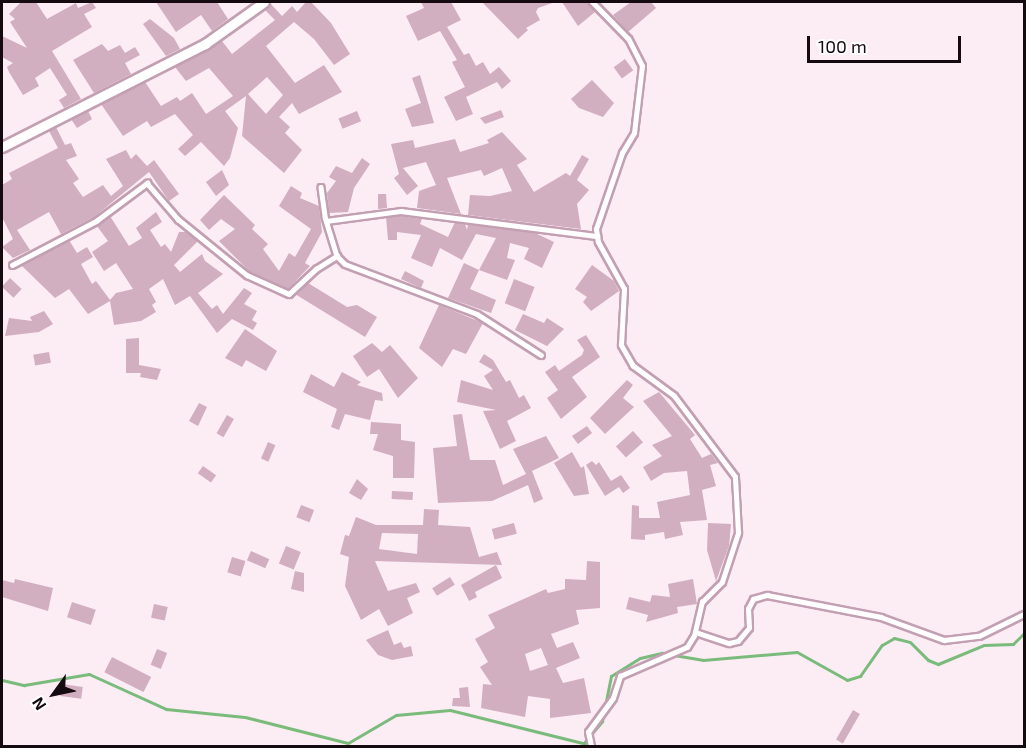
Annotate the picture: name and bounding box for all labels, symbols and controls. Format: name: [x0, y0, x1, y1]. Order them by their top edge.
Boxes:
scale bar: [810, 24, 964, 62]
text: 100 m: [818, 35, 867, 57]
north arrow: [24, 664, 84, 724]
text: N: [27, 694, 50, 714]

